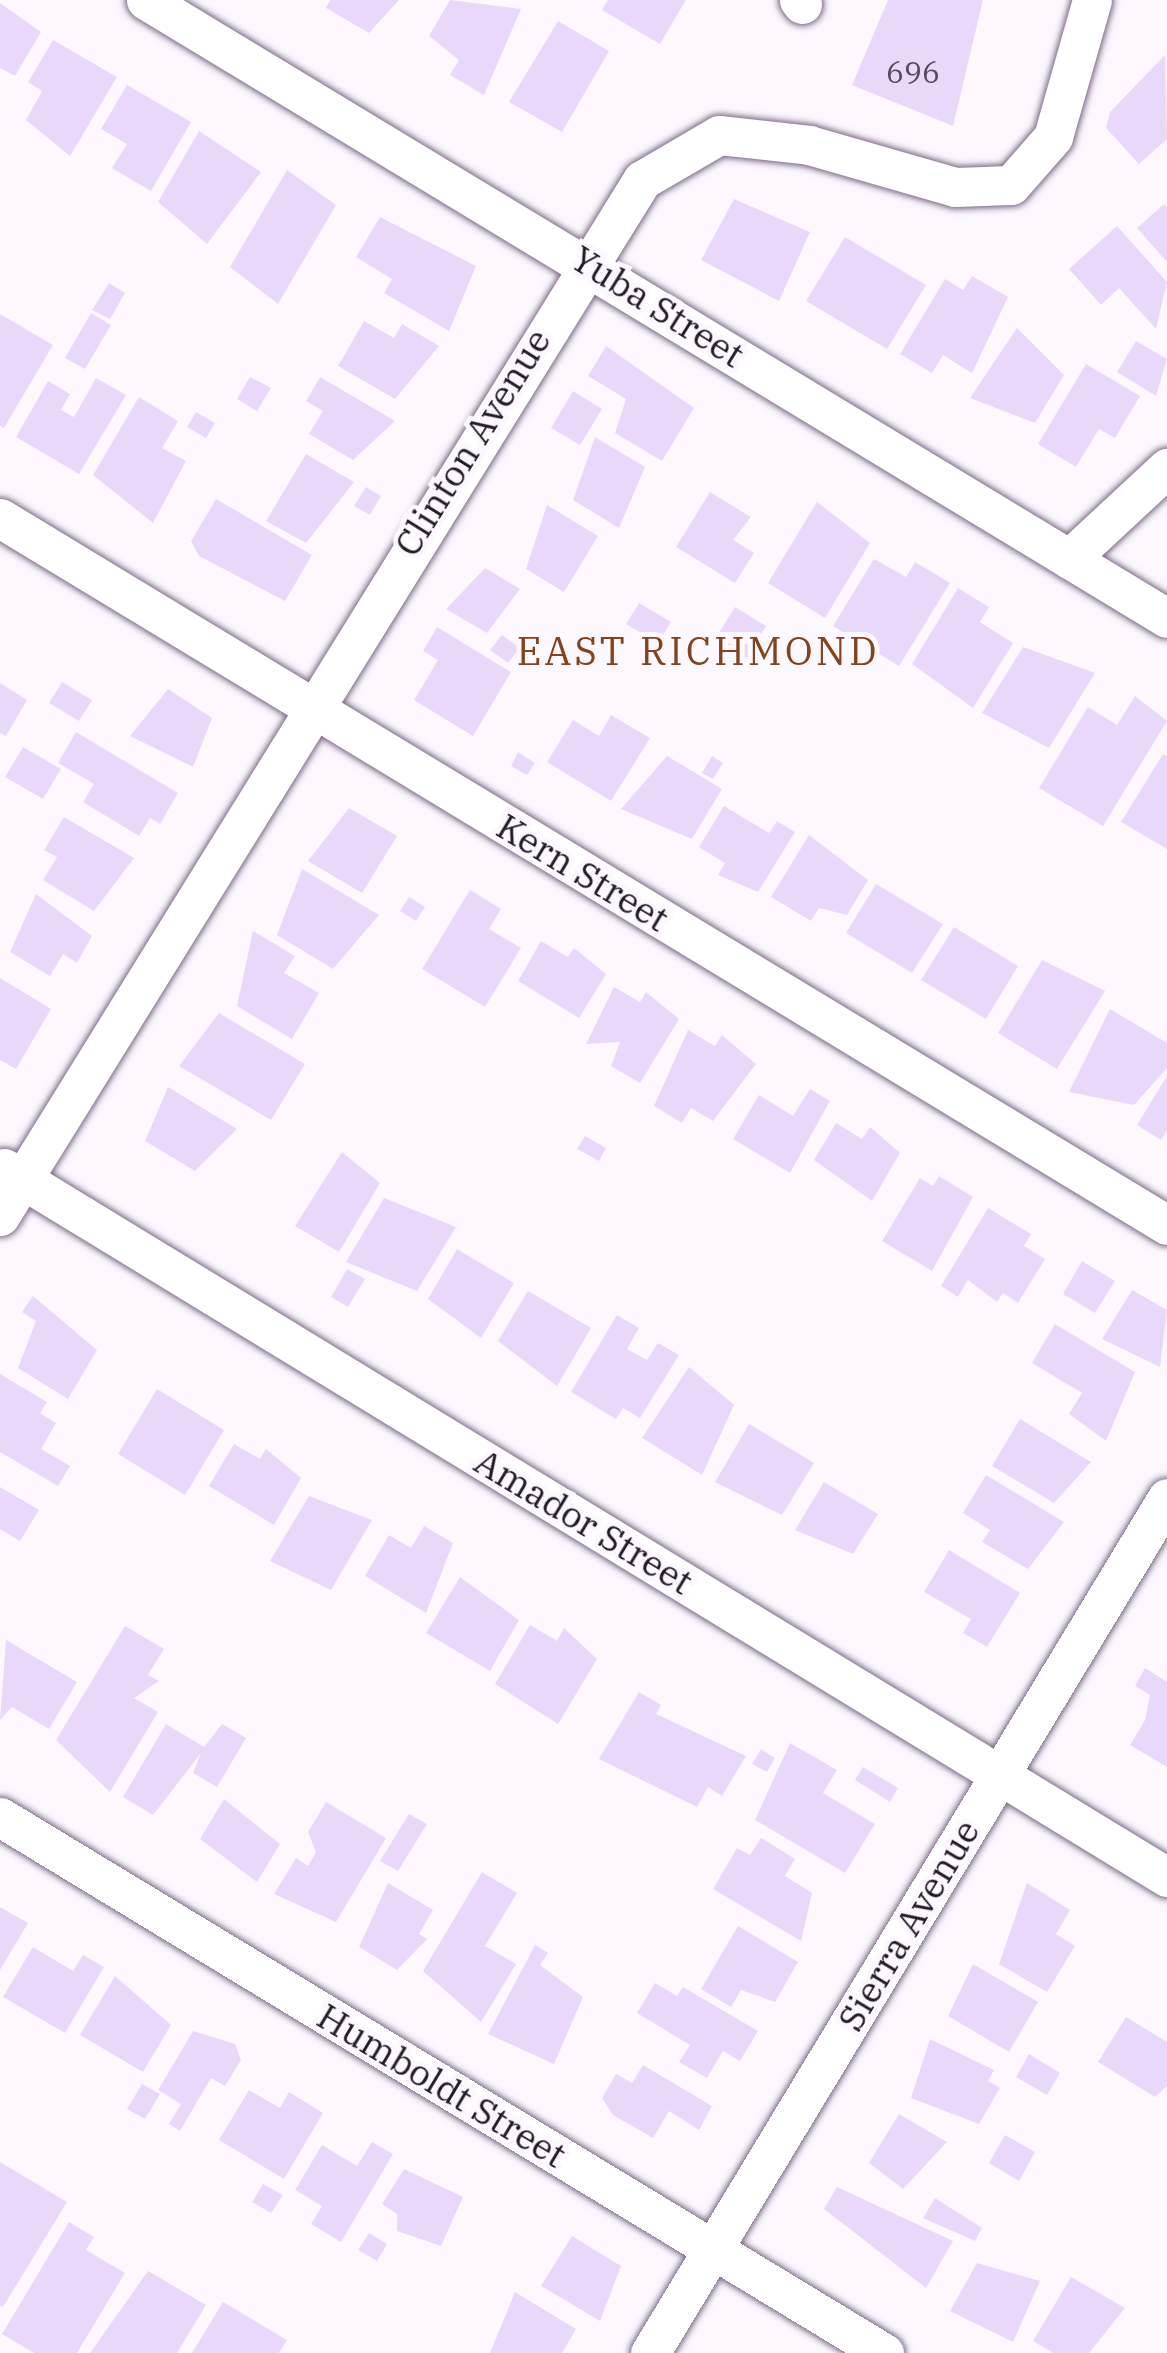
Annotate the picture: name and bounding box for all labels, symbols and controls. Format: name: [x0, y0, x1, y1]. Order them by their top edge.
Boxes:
house number: 696: [886, 54, 940, 90]
street label: Yuba Street: [564, 236, 752, 376]
street label: Clinton Avenue: [385, 321, 559, 563]
district label: EAST RICHMOND: [516, 628, 880, 674]
street label: Kern Street: [489, 804, 677, 940]
street label: Amador Street: [467, 1439, 701, 1603]
street label: Sierra Avenue: [828, 1812, 988, 2038]
street label: Humboldt Street: [310, 1994, 574, 2176]

